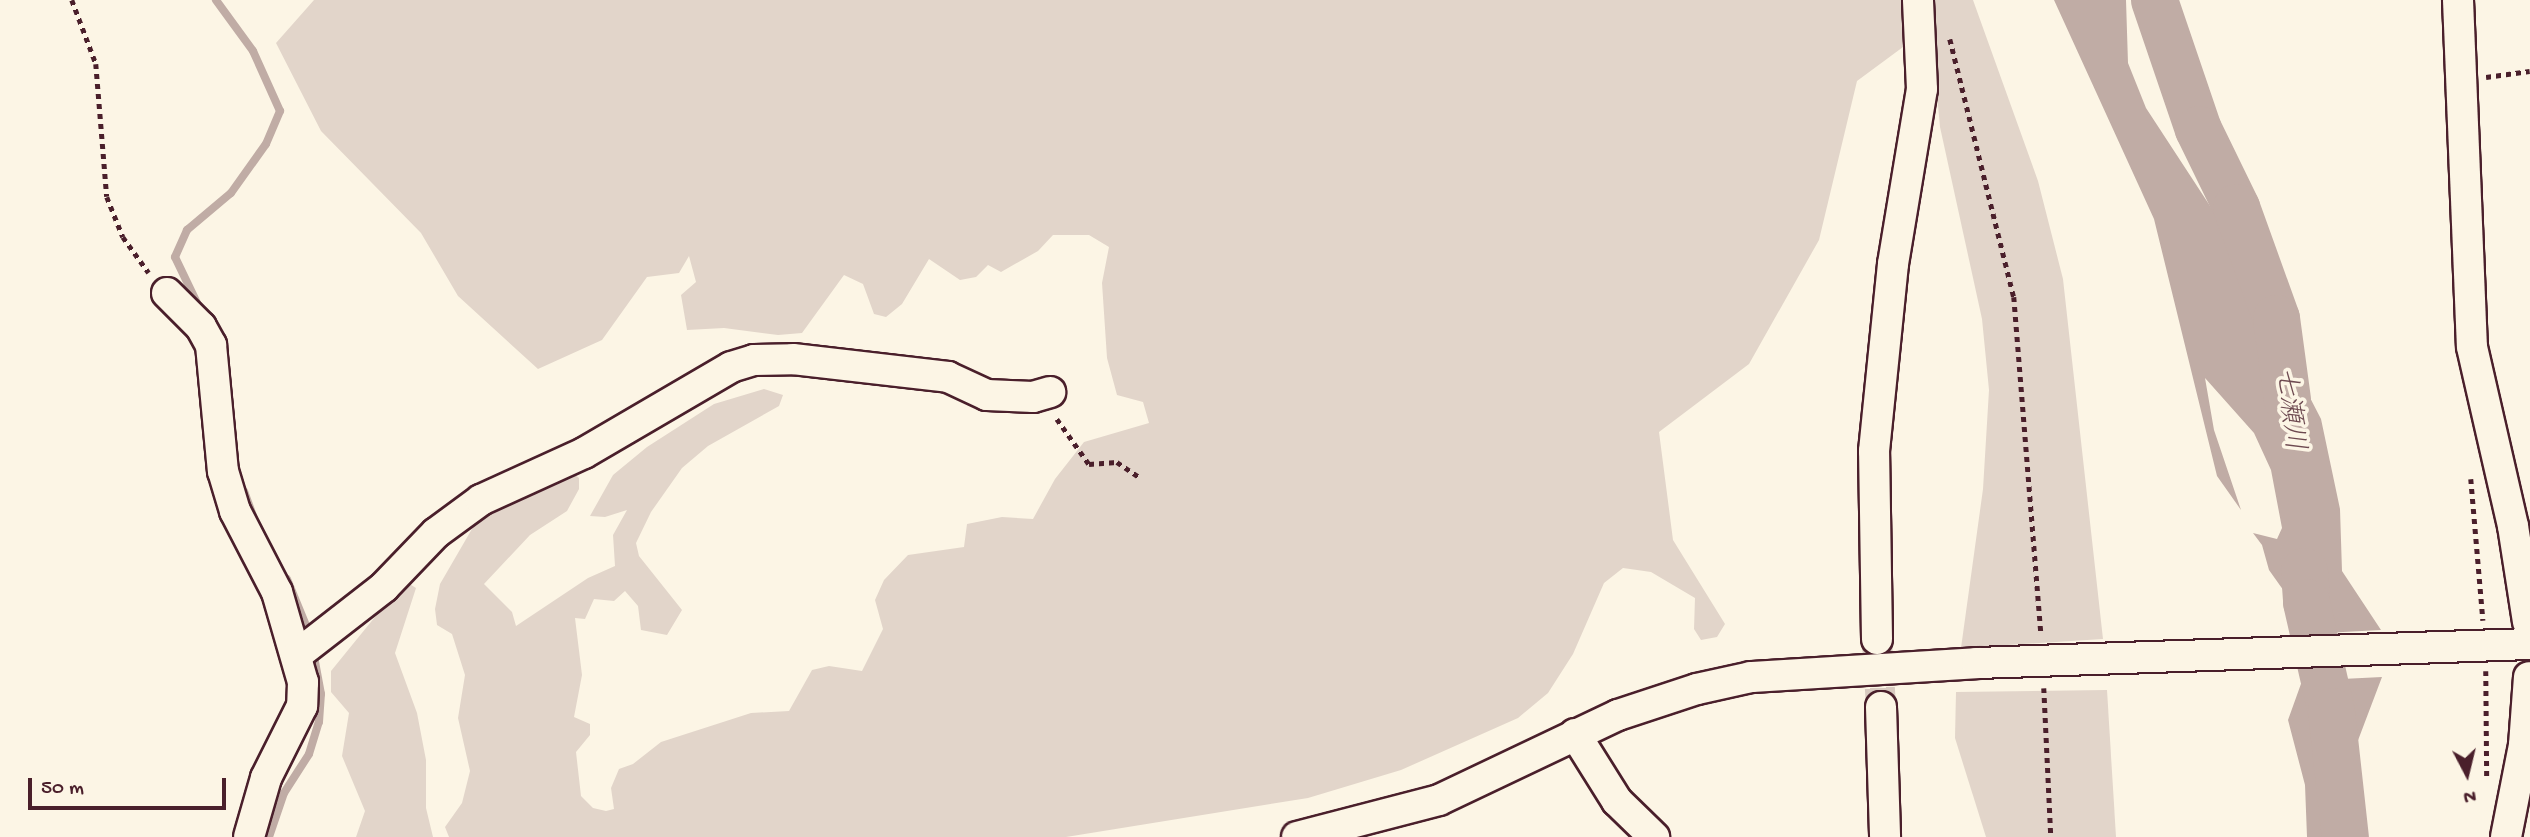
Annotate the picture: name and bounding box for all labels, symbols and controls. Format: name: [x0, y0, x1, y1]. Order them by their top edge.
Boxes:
water label: 七瀬川: [2266, 365, 2310, 453]
north arrow: [2432, 739, 2502, 809]
scale bar: [32, 764, 229, 808]
text: 50 m: [41, 777, 84, 802]
text: N: [2462, 783, 2477, 808]

